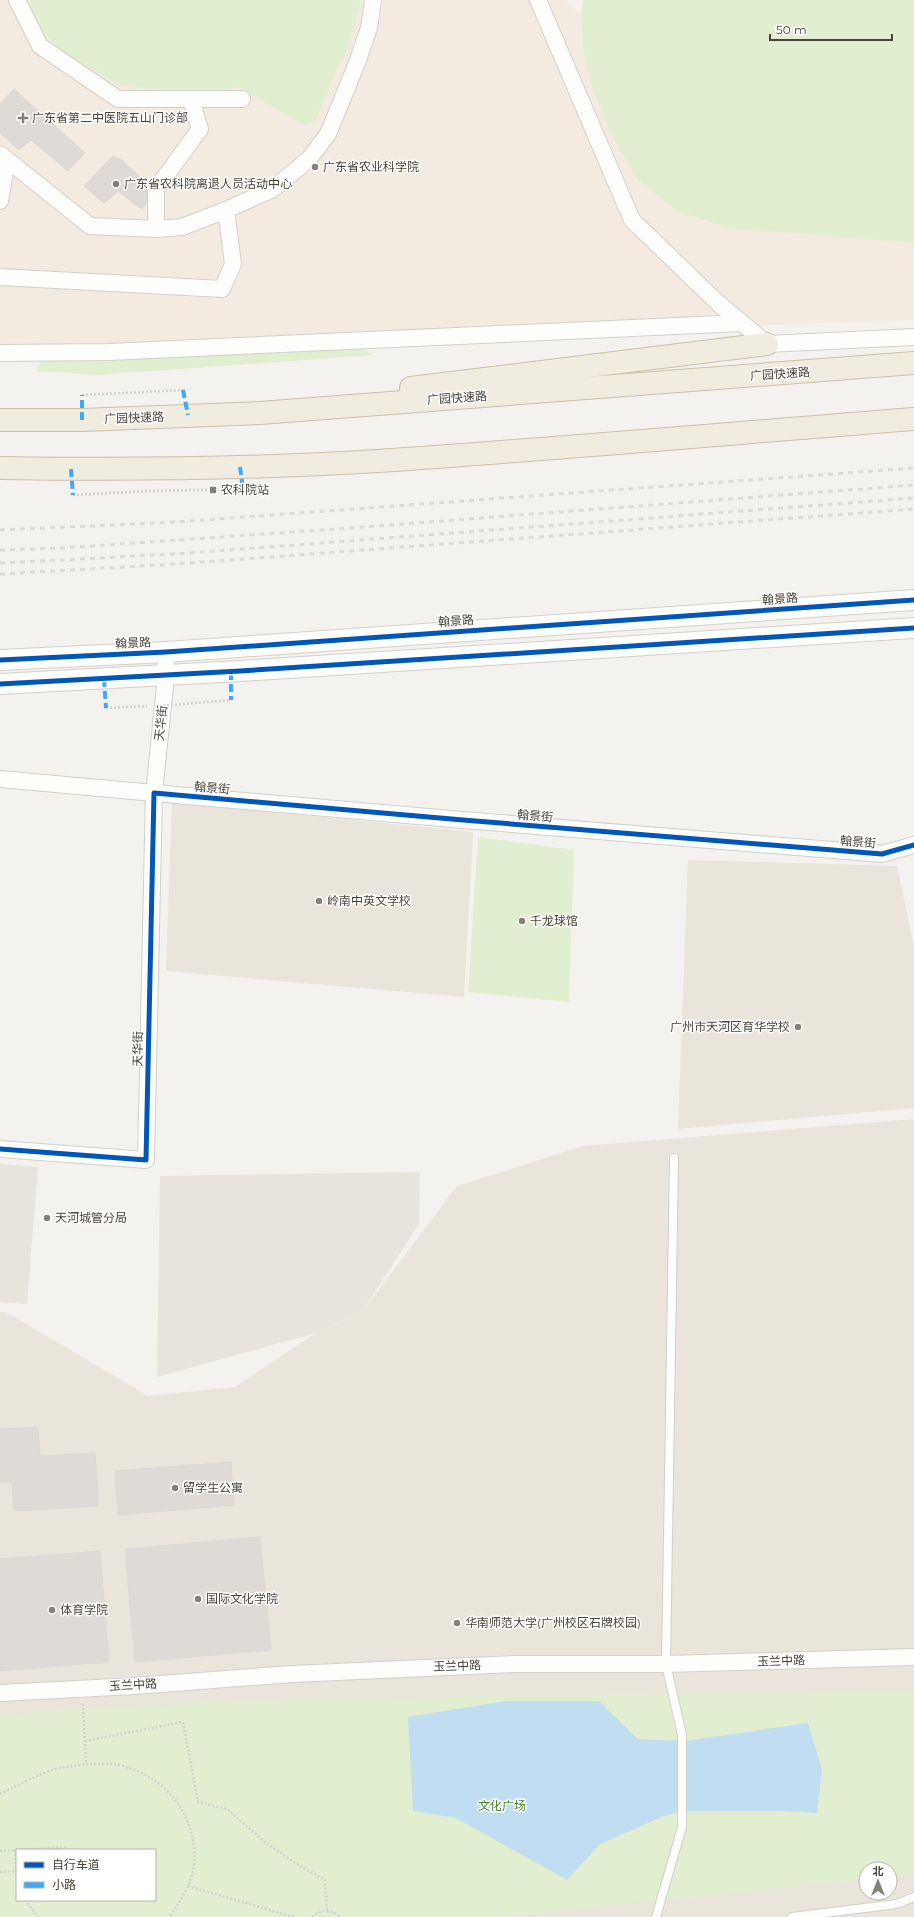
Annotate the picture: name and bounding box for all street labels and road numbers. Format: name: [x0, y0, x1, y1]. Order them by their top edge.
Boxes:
street label: 广园快速路: [750, 364, 810, 383]
street label: 广园快速路: [427, 388, 487, 407]
street label: 广园快速路: [104, 409, 164, 426]
street label: 翰景路: [761, 590, 798, 607]
street label: 翰景路: [437, 612, 474, 629]
street label: 翰景路: [115, 634, 151, 651]
street label: 天华街: [151, 704, 170, 742]
street label: 翰景街: [193, 778, 231, 797]
street label: 翰景街: [516, 806, 554, 825]
street label: 翰景街: [839, 832, 877, 851]
street label: 天华街: [130, 1031, 145, 1067]
street label: 玉兰中路: [757, 1652, 805, 1669]
street label: 玉兰中路: [433, 1657, 481, 1674]
street label: 玉兰中路: [109, 1676, 157, 1693]

